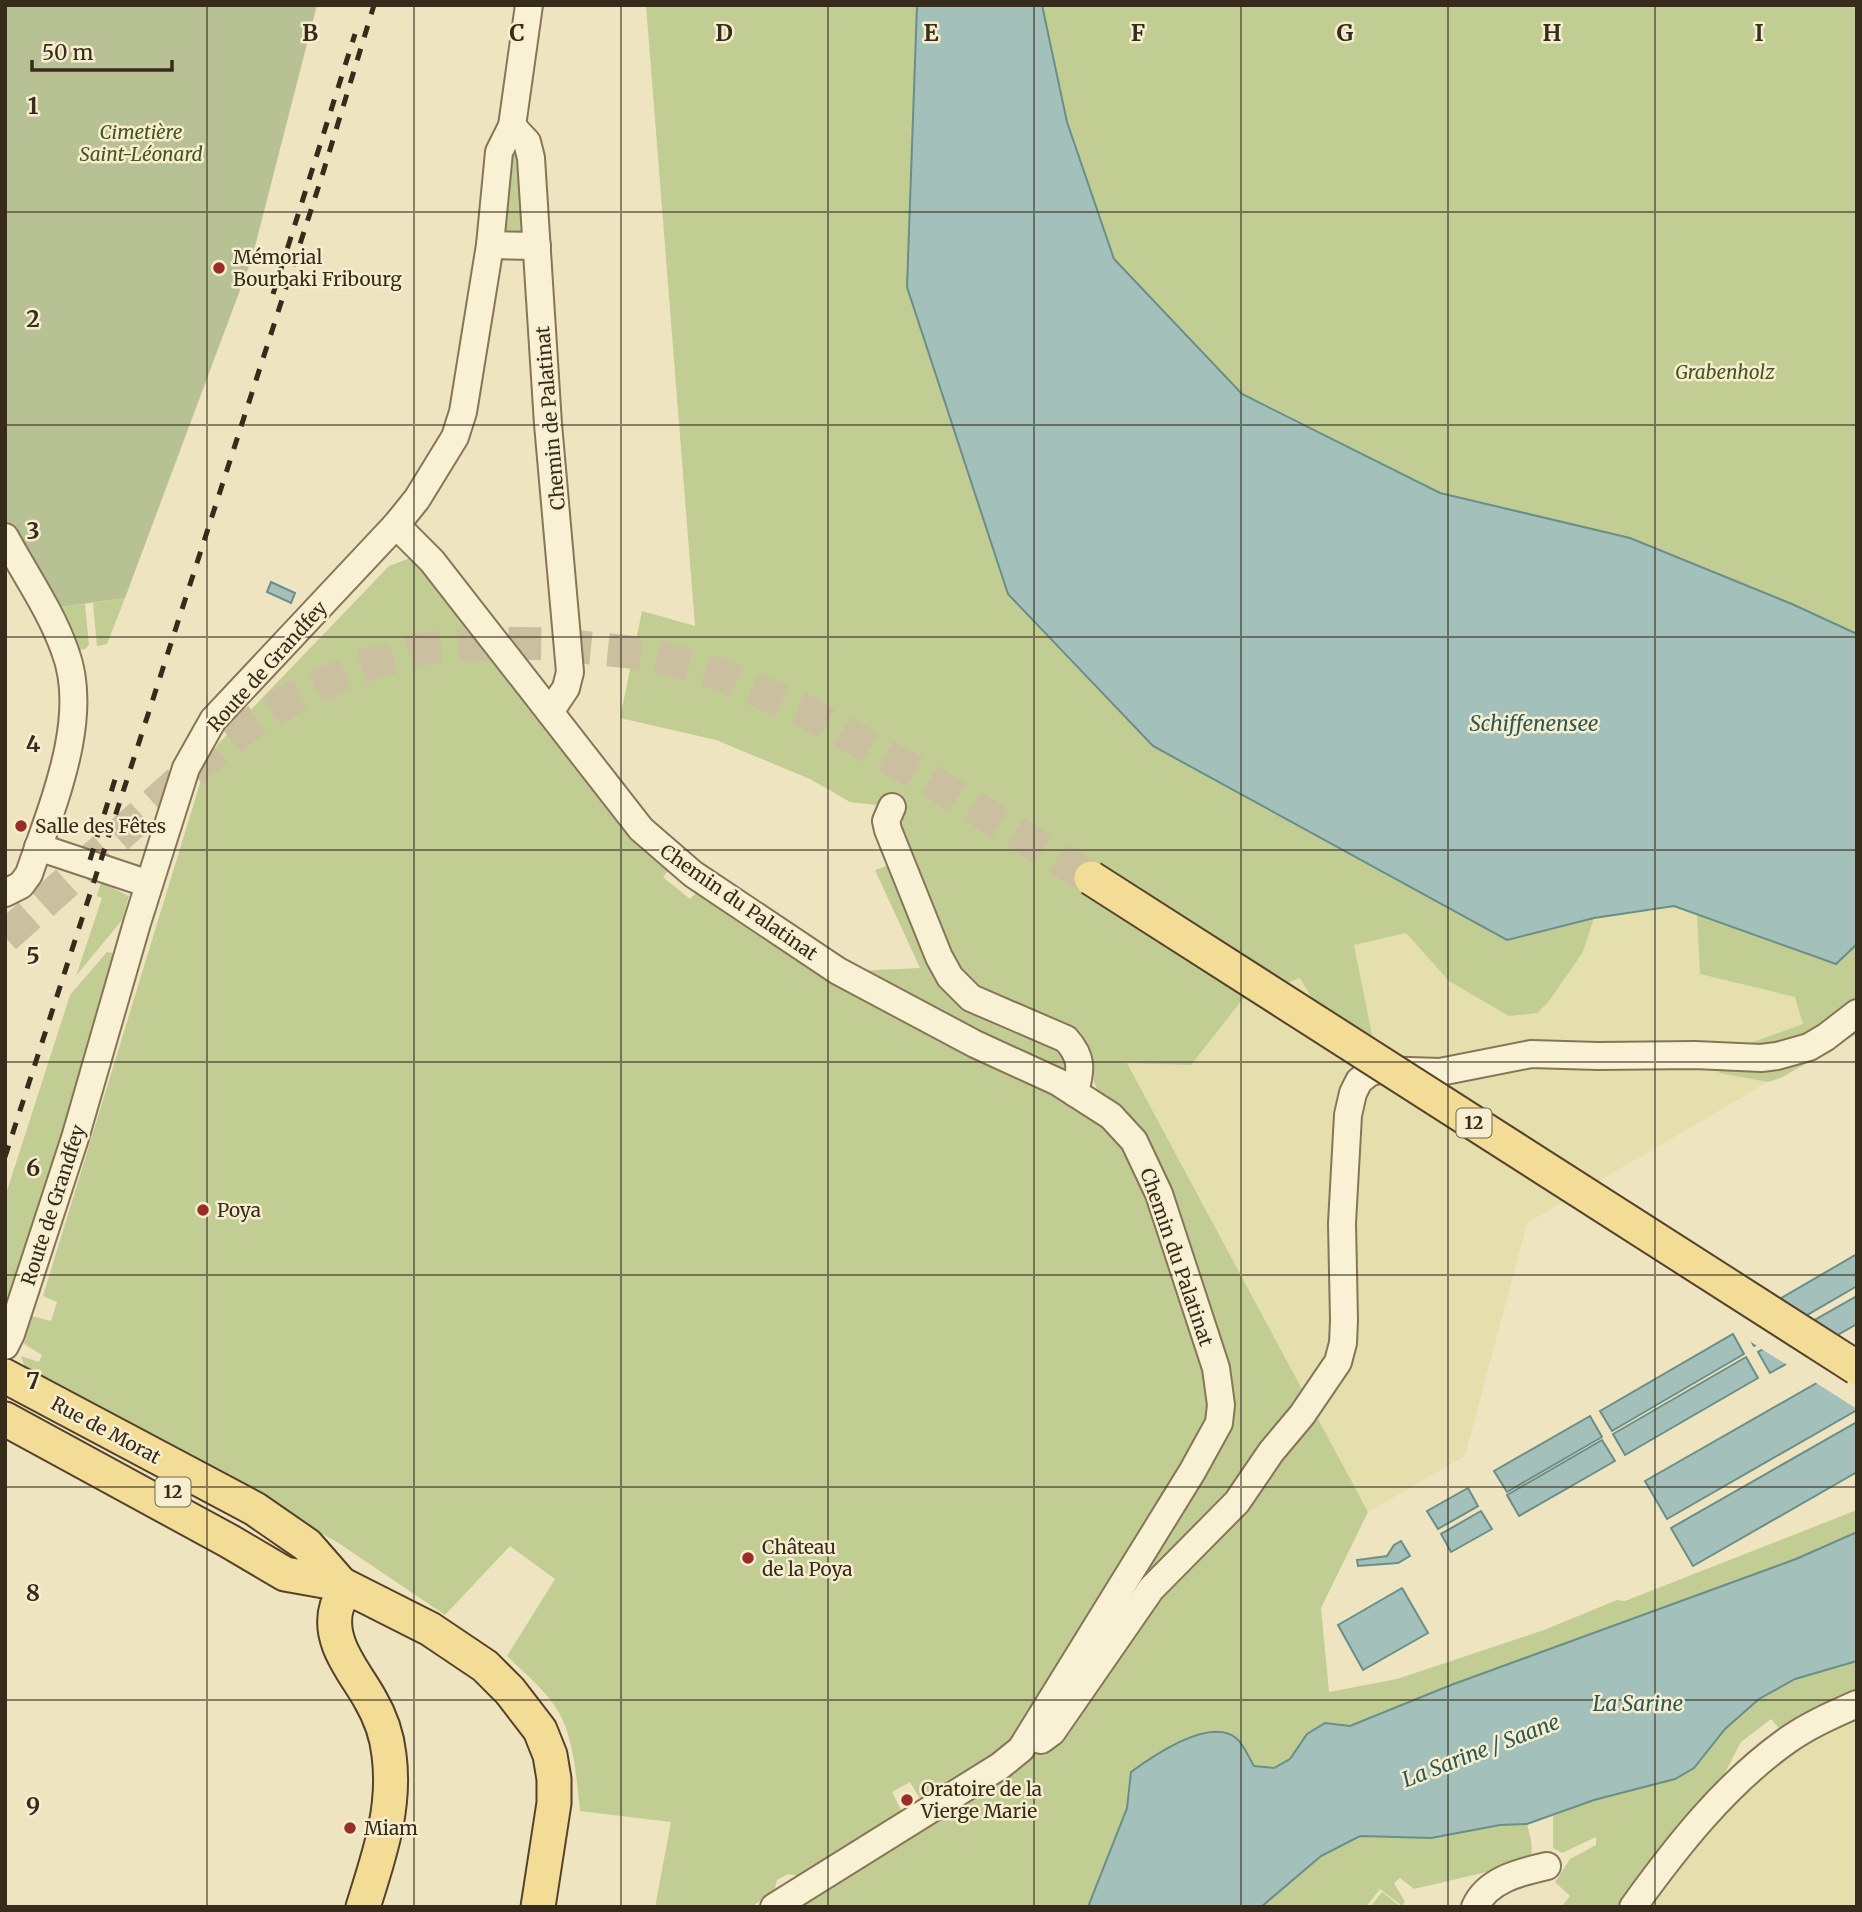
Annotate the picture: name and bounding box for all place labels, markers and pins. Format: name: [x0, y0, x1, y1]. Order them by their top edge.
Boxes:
place label: Mémorial Bourbaki Fribourg: [233, 245, 402, 291]
marker: Mémorial Bourbaki Fribourg: [211, 260, 227, 276]
place label: Salle des Fêtes: [35, 814, 166, 838]
marker: Salle des Fêtes: [13, 818, 29, 834]
place label: Poya: [217, 1198, 261, 1222]
marker: Poya: [195, 1202, 211, 1218]
place label: Château de la Poya: [762, 1535, 852, 1581]
marker: Château de la Poya: [740, 1550, 756, 1566]
place label: Oratoire de la Vierge Marie: [920, 1777, 1042, 1823]
marker: Oratoire de la Vierge Marie: [899, 1792, 915, 1808]
place label: Miam: [364, 1816, 418, 1840]
marker: Miam: [342, 1820, 358, 1836]

